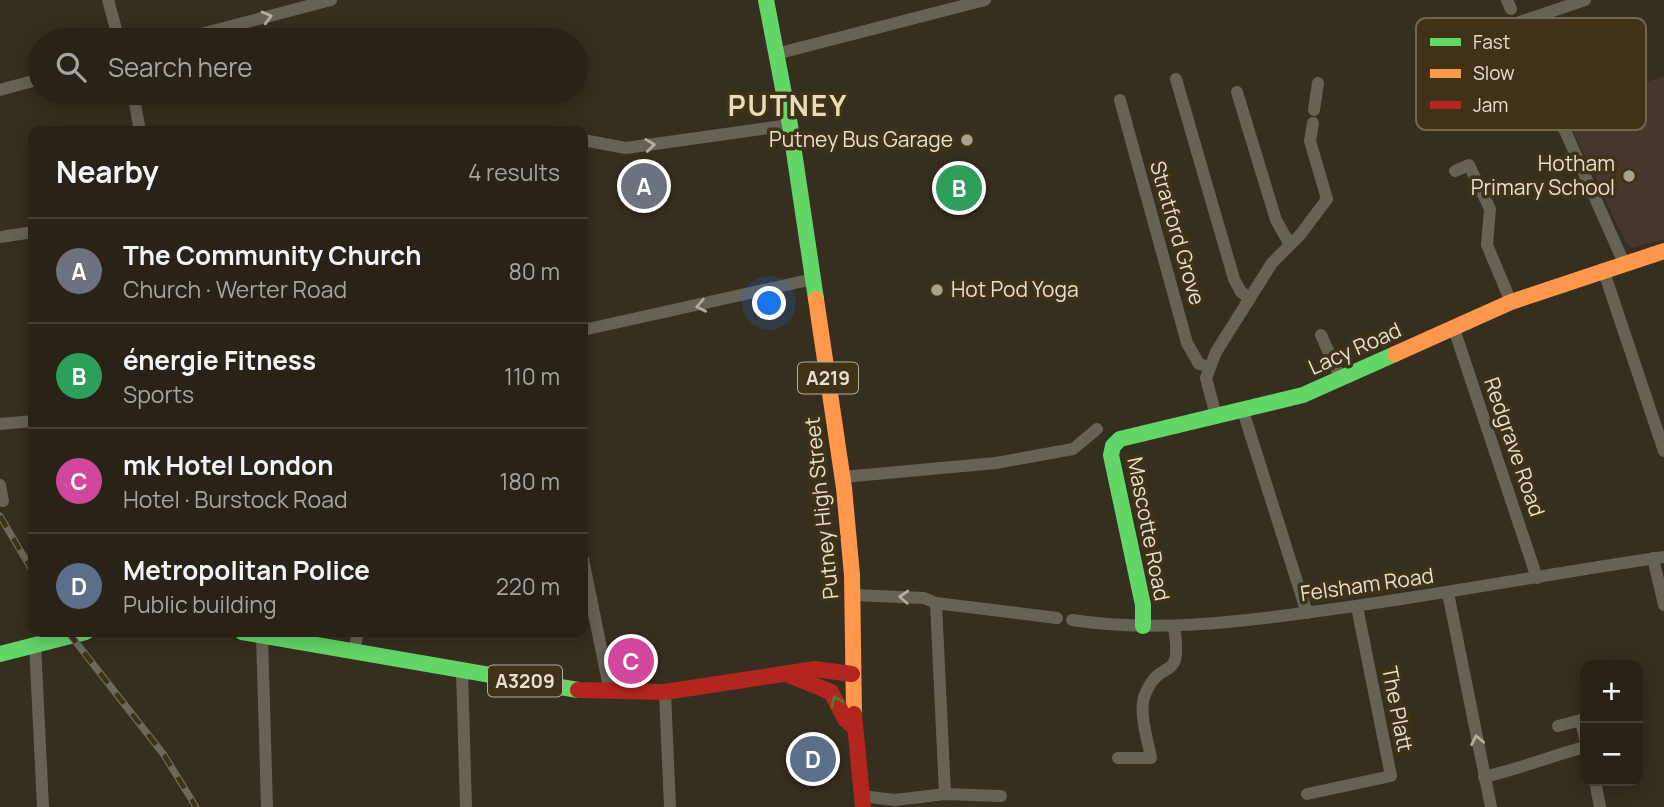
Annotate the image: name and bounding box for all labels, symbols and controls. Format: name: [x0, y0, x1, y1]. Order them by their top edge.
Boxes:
one-way arrow: [261, 11, 273, 25]
legend: [1416, 18, 1646, 130]
search box: [28, 28, 588, 105]
text: Fast: [1473, 29, 1510, 55]
icon: search: [52, 48, 90, 86]
text: Search here: [108, 49, 253, 85]
text: Slow: [1473, 60, 1515, 86]
district label: PUTNEY: [728, 86, 848, 124]
text: Jam: [1473, 92, 1508, 118]
place label: Putney Bus Garage: [769, 125, 953, 153]
marker: Putney Bus Garage: [959, 132, 975, 148]
one-way arrow: [644, 137, 656, 152]
place label: Hotham Primary School: [1471, 149, 1615, 201]
text: Nearby: [56, 151, 159, 192]
text: 4 results: [468, 156, 560, 188]
street label: Stratford Grove: [1144, 157, 1212, 308]
pin: A: [621, 160, 667, 212]
pin: B: [936, 162, 982, 214]
marker: Hotham Primary School: [1621, 168, 1637, 184]
text: The Community Church: [123, 237, 421, 273]
text: A: [71, 255, 87, 287]
text: 80 m: [509, 255, 560, 287]
text: Church · Werter Road: [123, 273, 347, 305]
place label: Hot Pod Yoga: [951, 275, 1079, 303]
marker: Hot Pod Yoga: [929, 282, 945, 298]
your location: [752, 286, 786, 320]
one-way arrow: [695, 298, 707, 313]
street label: Lacy Road: [1304, 315, 1405, 381]
text: énergie Fitness: [123, 342, 316, 378]
text: B: [72, 360, 86, 392]
text: 110 m: [504, 360, 560, 392]
road number: A219: [798, 362, 858, 394]
street label: Redgrave Road: [1478, 373, 1552, 520]
text: Sports: [123, 378, 194, 410]
street label: Putney High Street: [797, 415, 845, 601]
text: mk Hotel London: [123, 447, 333, 483]
street label: Mascotte Road: [1121, 455, 1177, 603]
text: C: [71, 465, 88, 497]
text: 180 m: [500, 465, 560, 497]
text: Hotel · Burstock Road: [123, 483, 348, 515]
text: Metropolitan Police: [123, 552, 370, 588]
street label: Felsham Road: [1298, 561, 1435, 607]
text: D: [71, 570, 87, 602]
text: 220 m: [496, 570, 560, 602]
text: Public building: [123, 588, 277, 620]
one-way arrow: [898, 589, 909, 604]
pin: C: [608, 635, 654, 687]
map controls: [1580, 660, 1643, 786]
button: +: [1580, 660, 1643, 723]
street label: The Platt: [1376, 664, 1420, 754]
road number: A3209: [488, 666, 562, 696]
one-way arrow: [830, 696, 844, 708]
button: −: [1580, 723, 1643, 786]
pin: D: [790, 733, 836, 785]
one-way arrow: [1471, 734, 1486, 746]

